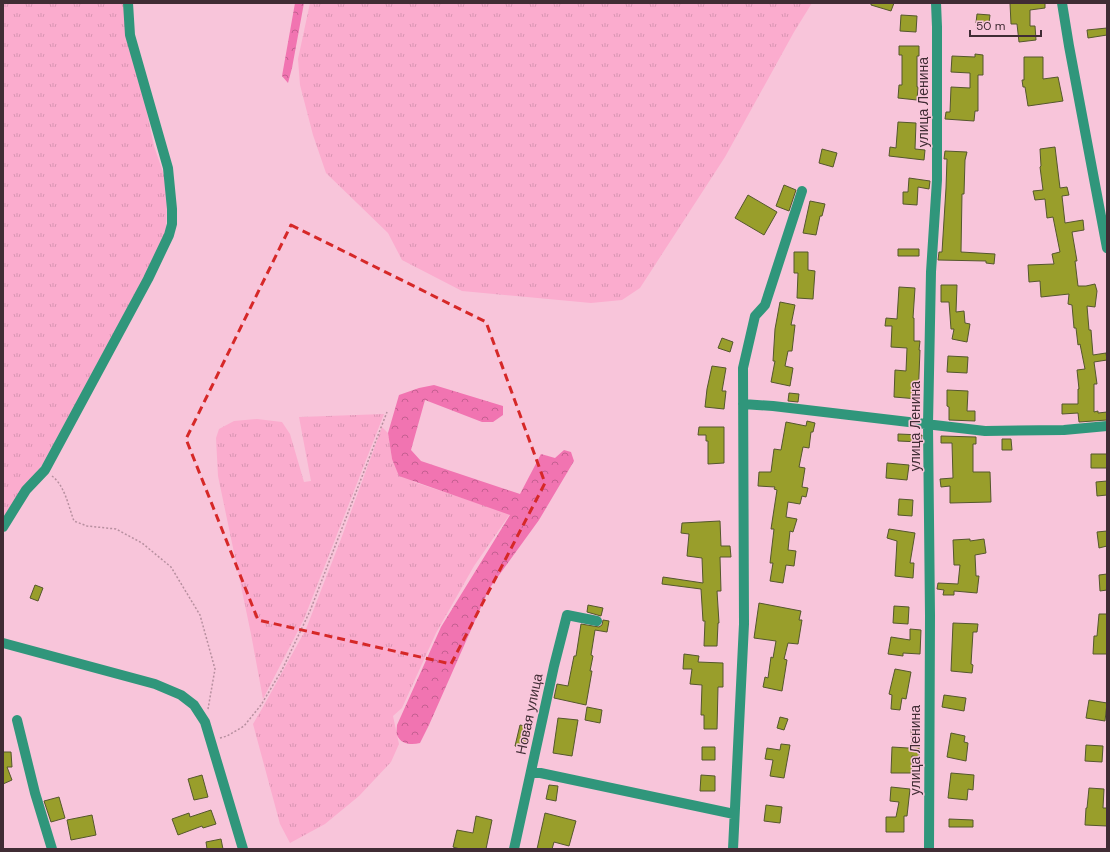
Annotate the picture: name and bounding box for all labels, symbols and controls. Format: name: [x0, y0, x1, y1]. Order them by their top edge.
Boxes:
scale bar: [970, 12, 1041, 38]
text: 50 m: [976, 18, 1005, 34]
street label: улица Ленина: [914, 57, 932, 147]
street label: улица Ленина: [906, 381, 924, 471]
street label: Новая улица: [512, 671, 546, 756]
street label: улица Ленина: [906, 705, 924, 795]

